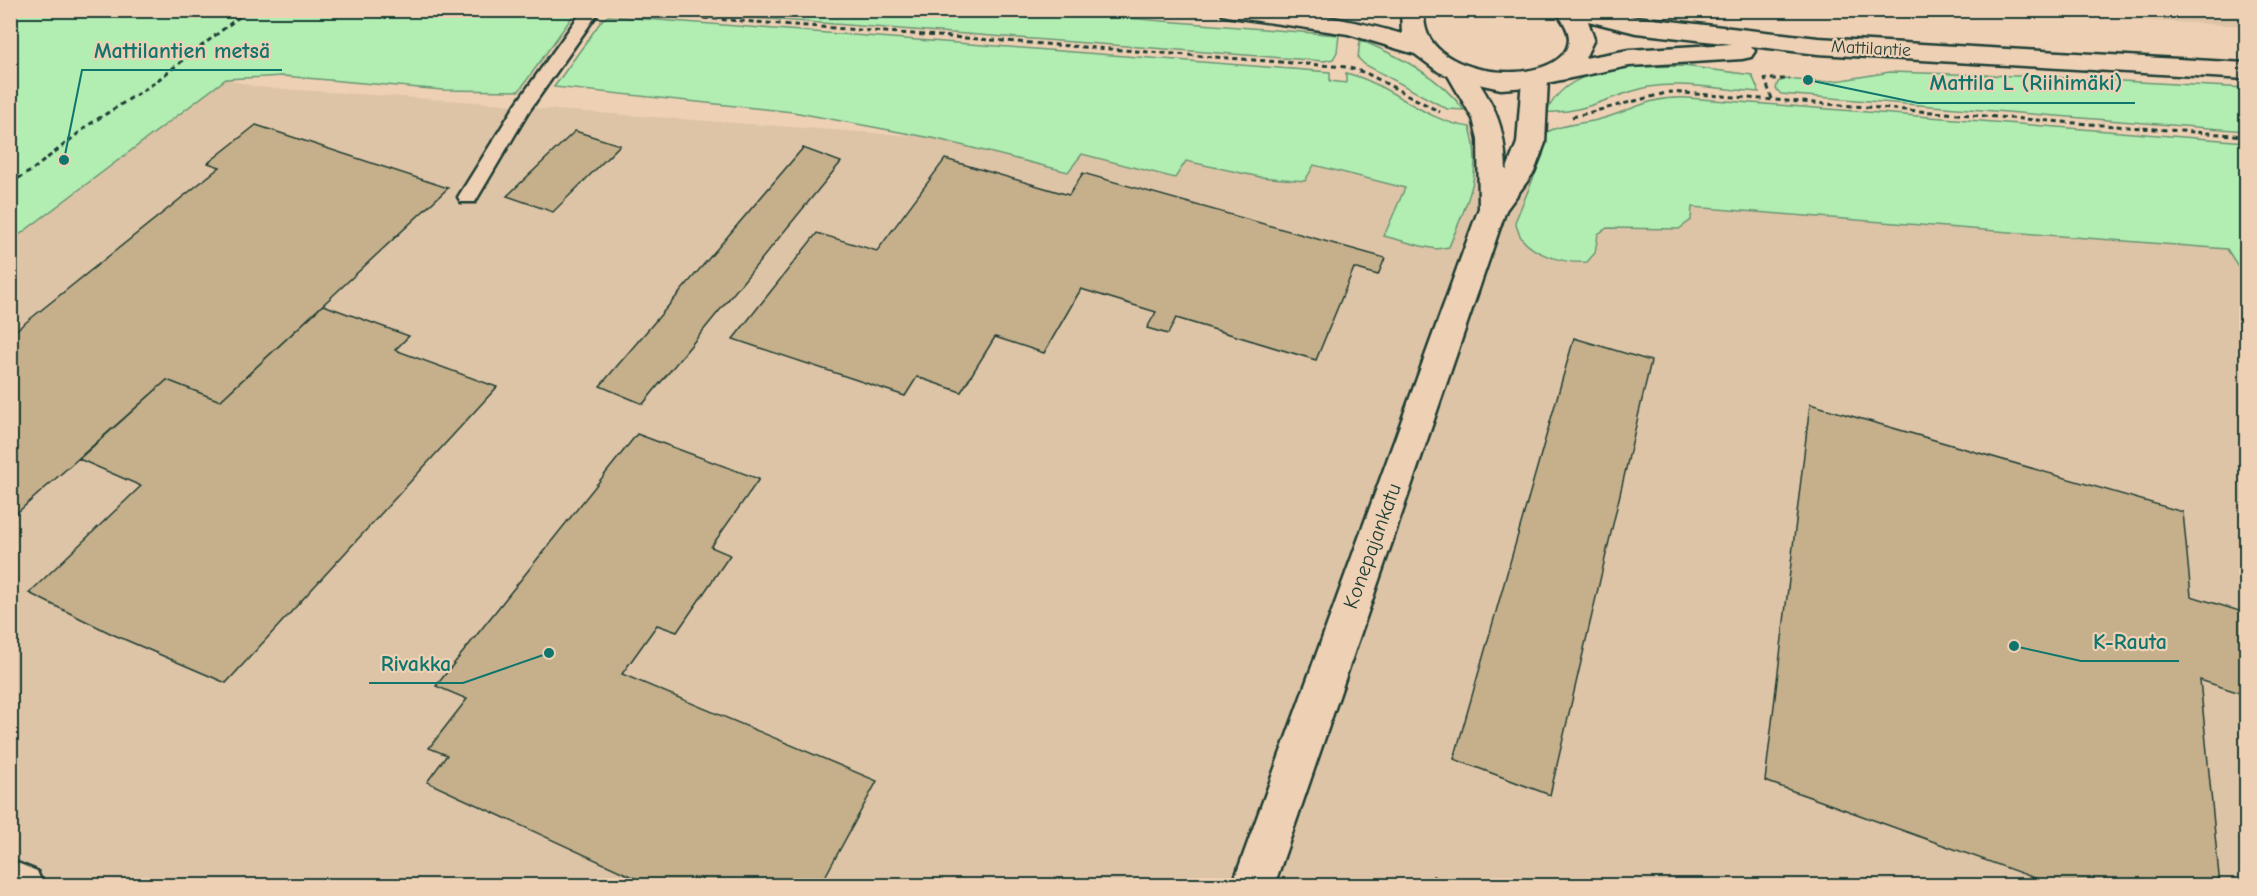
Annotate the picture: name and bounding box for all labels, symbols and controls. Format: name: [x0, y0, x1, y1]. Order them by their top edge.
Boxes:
callout: Mattilantien metsä: [82, 30, 282, 70]
street label: Mattilantie: [1830, 36, 1912, 61]
text: Mattilantien metsä: [94, 38, 270, 64]
callout: Mattila L (Riihimäki): [1918, 63, 2135, 103]
text: Mattila L (Riihimäki): [1930, 70, 2122, 96]
street label: Konepajankatu: [1338, 480, 1406, 612]
callout: K-Rauta: [2081, 621, 2179, 661]
text: K-Rauta: [2093, 629, 2167, 655]
callout: Rivakka: [369, 643, 463, 683]
text: Rivakka: [381, 651, 451, 677]

